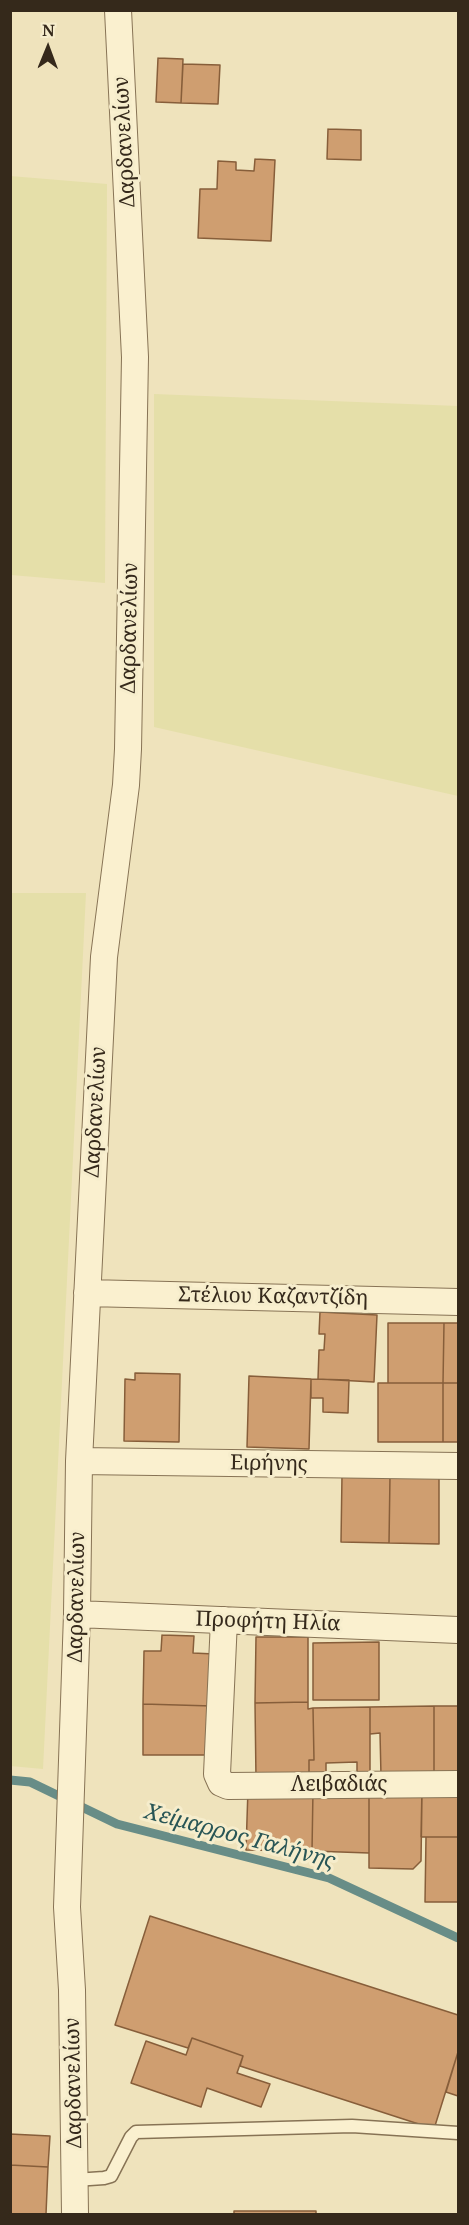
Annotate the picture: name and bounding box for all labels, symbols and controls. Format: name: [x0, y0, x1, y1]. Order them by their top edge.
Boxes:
north arrow: [18, 18, 78, 78]
text: N: [42, 19, 55, 41]
street label: Δαρδανελίων: [109, 76, 141, 208]
street label: Δαρδανελίων: [116, 562, 144, 694]
street label: Δαρδανελίων: [80, 1046, 112, 1178]
street label: Στέλιου Καζαντζίδη: [178, 1283, 368, 1311]
street label: Ειρήνης: [230, 1451, 308, 1477]
street label: Δαρδανελίων: [63, 1531, 91, 1663]
street label: Προφήτη Ηλία: [195, 1607, 341, 1637]
street label: Λειβαδιάς: [291, 1772, 387, 1798]
water label: Χείμαρρος Γαλήνης: [142, 1799, 338, 1875]
street label: Δαρδανελίων: [60, 2017, 88, 2149]

